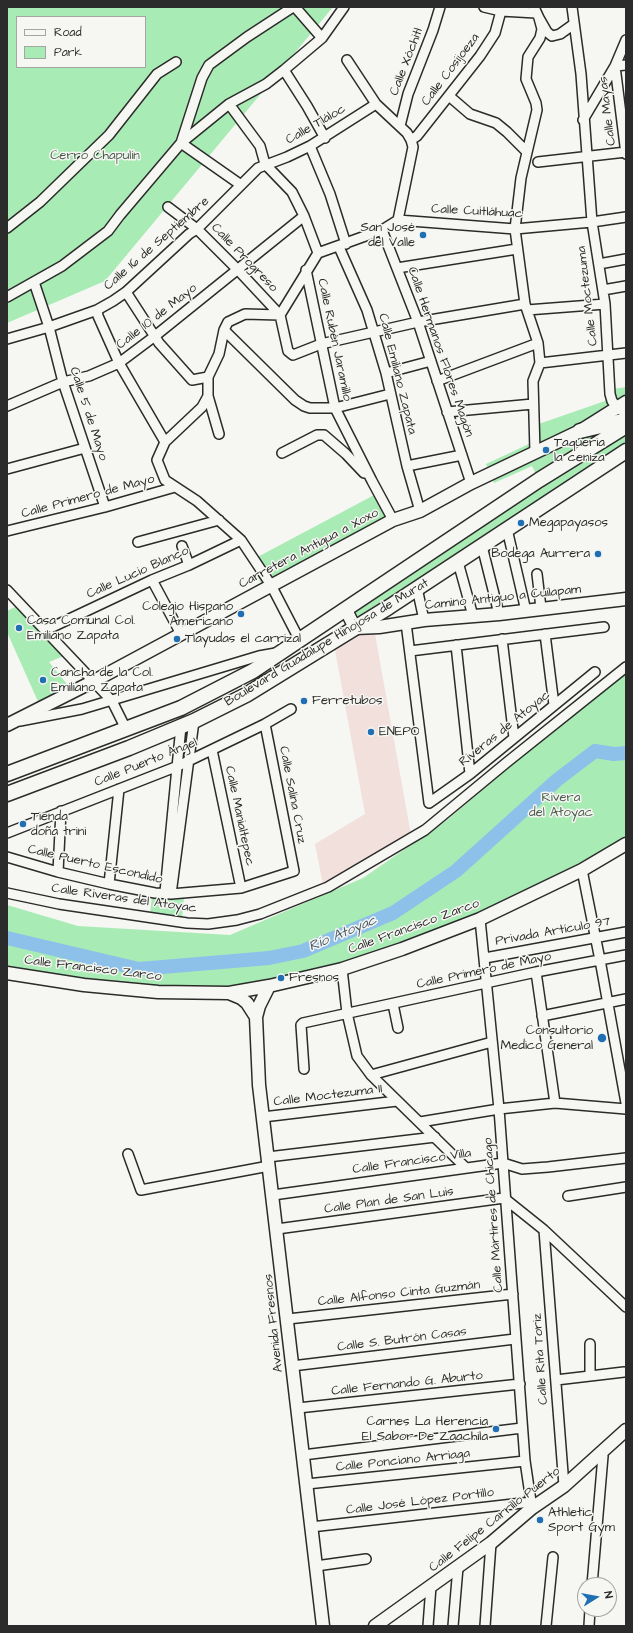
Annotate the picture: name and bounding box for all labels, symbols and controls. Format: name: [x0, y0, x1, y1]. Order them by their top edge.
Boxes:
legend: [16, 16, 146, 68]
text: Road: [54, 24, 82, 41]
street label: Calle Xóchitl: [387, 26, 427, 98]
street label: Calle Cosijoeza: [419, 31, 483, 109]
text: Park: [54, 44, 82, 61]
street label: Calle Mayas: [596, 75, 620, 147]
street label: Calle Tláloc: [283, 102, 349, 148]
park label: Cerro Chapulín: [50, 148, 140, 164]
street label: Calle 16 de Septiembre: [101, 194, 213, 294]
street label: Calle Cuitláhuac: [431, 202, 523, 222]
street label: Calle Progreso: [207, 220, 281, 296]
place label: San José del Valle: [361, 220, 415, 251]
marker: San José del Valle: [418, 230, 428, 240]
street label: Calle Moctezuma: [574, 245, 602, 347]
street label: Calle Hermanos Flores Magón: [404, 265, 476, 439]
street label: Calle Rubén Jaramillo: [313, 277, 355, 403]
street label: Calle 10 de Mayo: [114, 281, 200, 353]
street label: Calle Emiliano Zapata: [374, 312, 420, 436]
street label: Calle 5 de Mayo: [66, 365, 110, 463]
place label: Taqueria la ceniza: [554, 435, 605, 466]
marker: Taqueria la ceniza: [541, 445, 551, 455]
street label: Calle Primero de Mayo: [20, 472, 156, 522]
street label: Carretera Antigua a Xoxo: [236, 505, 382, 593]
place label: Megapayasos: [529, 515, 608, 531]
marker: Megapayasos: [516, 518, 526, 528]
street label: Calle Lucio Blanco: [84, 543, 192, 603]
place label: Bodega Aurrera: [491, 546, 590, 562]
marker: Bodega Aurrera: [593, 549, 603, 559]
street label: Boulevard Guadalupe Hinojosa de Murat: [222, 576, 432, 710]
street label: Camino Antiguo a Cuilapam: [424, 582, 582, 614]
place label: Colegio Hispano Americano: [142, 599, 233, 630]
marker: Colegio Hispano Americano: [236, 609, 246, 619]
place label: Casa Comunal Col. Emiliano Zapata: [27, 613, 135, 644]
marker: Casa Comunal Col. Emiliano Zapata: [14, 623, 24, 633]
place label: Tlayudas el carrizal: [185, 631, 301, 647]
marker: Tlayudas el carrizal: [172, 634, 182, 644]
place label: Cancha de la Col. Emiliano Zapata: [51, 665, 153, 696]
marker: Cancha de la Col. Emiliano Zapata: [38, 675, 48, 685]
street label: Riveras de Atoyac: [456, 688, 554, 770]
place label: Ferretubos: [312, 693, 382, 709]
marker: Ferretubos: [299, 696, 309, 706]
place label: ENEPO: [379, 724, 420, 740]
marker: ENEPO: [366, 727, 376, 737]
street label: Calle Puerto Ángel: [92, 735, 200, 791]
street label: Calle Salina Cruz: [275, 745, 309, 845]
street label: Calle Manialtepec: [221, 765, 257, 867]
park label: Rivera del Atoyac: [529, 790, 593, 821]
place label: Tienda doña trini: [31, 809, 86, 840]
marker: Tienda doña trini: [18, 819, 28, 829]
street label: Calle Puerto Escondido: [26, 842, 164, 888]
street label: Calle Riveras del Atoyac: [50, 881, 198, 917]
street label: Calle Francisco Zarco: [346, 896, 482, 958]
water label: Río Atoyac: [307, 912, 379, 956]
street label: Privada Artículo 97: [494, 914, 612, 950]
street label: Calle Primero de Mayo: [415, 949, 553, 993]
street label: Calle Francisco Zarco: [23, 953, 163, 985]
place label: Fresnos: [289, 970, 339, 986]
marker: Fresnos: [276, 973, 286, 983]
place label: Consultorio Medico General: [500, 1023, 593, 1054]
marker: Consultorio Medico General: [596, 1032, 608, 1044]
street label: Calle Moctezuma II: [273, 1082, 383, 1110]
street label: Calle Mártires de Chicago: [481, 1137, 507, 1293]
street label: Calle Francisco Villa: [352, 1146, 472, 1178]
street label: Calle Plan de San Luis: [323, 1184, 455, 1218]
street label: Avenida Fresnos: [261, 1273, 287, 1373]
street label: Calle Alfonso Cinta Guzmán: [317, 1278, 481, 1310]
street label: Calle Rita Toriz: [530, 1313, 552, 1405]
street label: Calle S. Butrón Casas: [336, 1324, 468, 1356]
street label: Calle Fernando G. Aburto: [331, 1368, 483, 1400]
place label: Carnes La Herencia El Sabor De Zaachila: [362, 1414, 488, 1445]
marker: Carnes La Herencia El Sabor De Zaachila: [491, 1424, 501, 1434]
street label: Calle Ponciano Arriaga: [335, 1446, 471, 1476]
street label: Calle Felipe Carrillo Puerto: [426, 1464, 564, 1576]
street label: Calle José López Portillo: [345, 1485, 495, 1519]
place label: Athletic Sport Gym: [548, 1505, 615, 1536]
marker: Athletic Sport Gym: [535, 1515, 545, 1525]
north arrow: [577, 1577, 617, 1617]
text: N: [600, 1590, 616, 1600]

